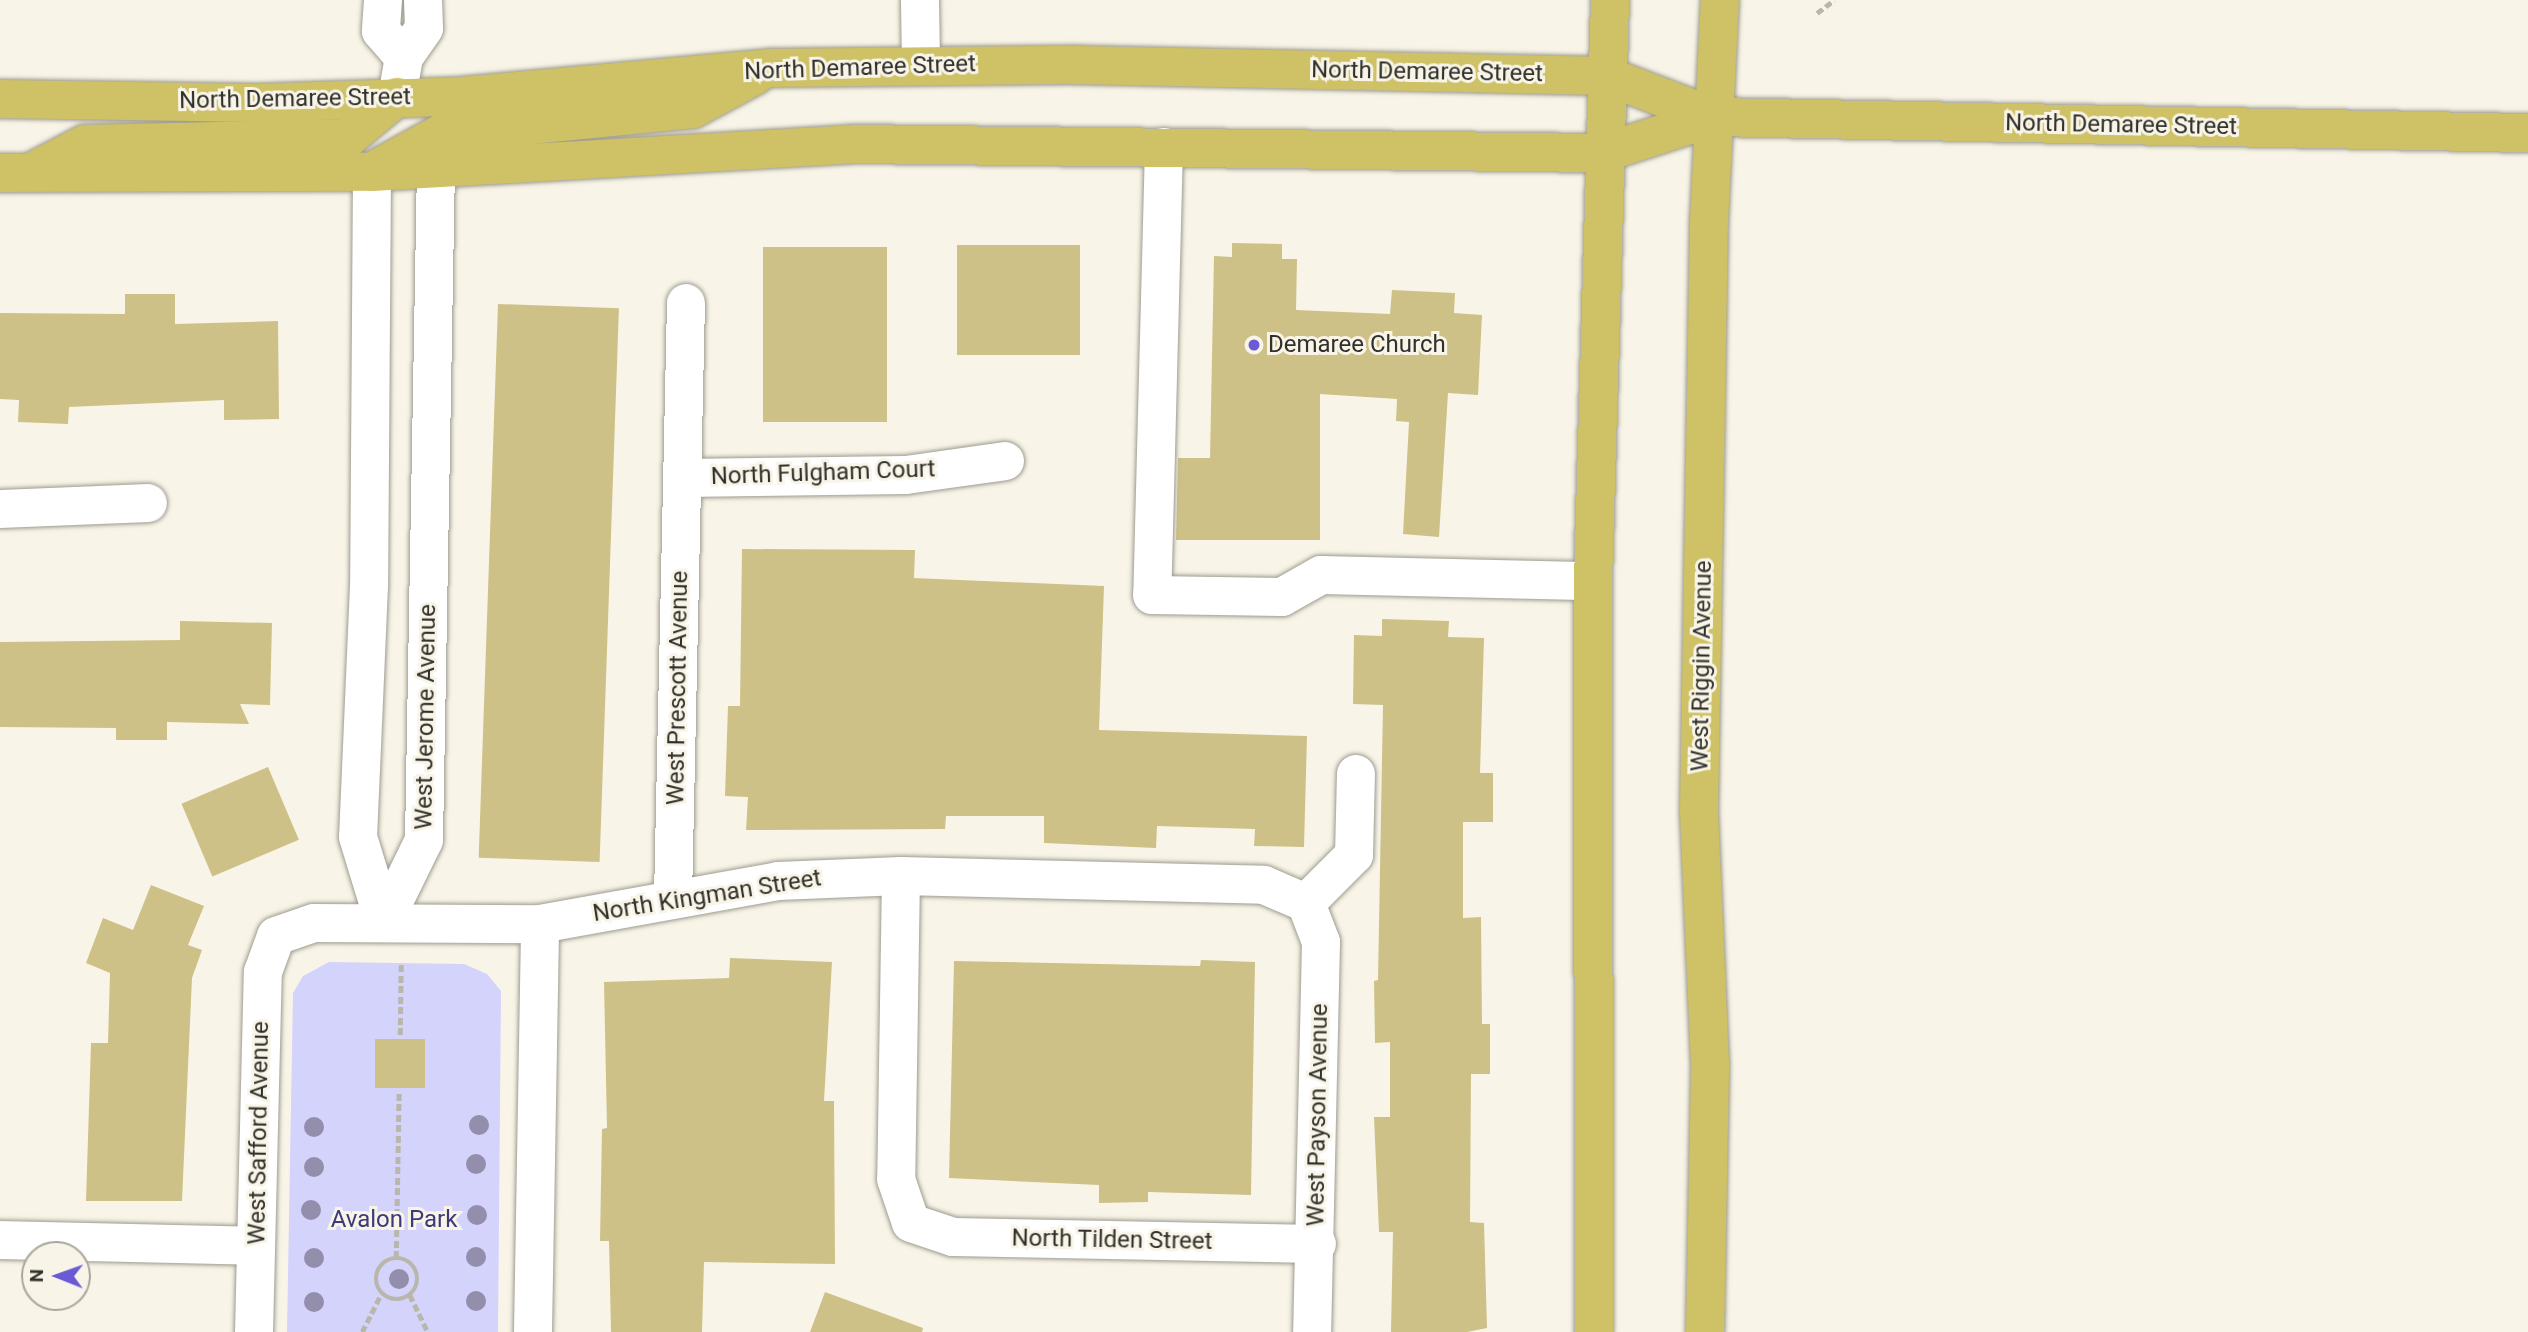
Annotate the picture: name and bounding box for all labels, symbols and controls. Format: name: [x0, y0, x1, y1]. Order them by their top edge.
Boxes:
street label: North Demaree Street: [744, 50, 976, 86]
street label: North Demaree Street: [1311, 56, 1543, 88]
street label: North Demaree Street: [179, 83, 411, 115]
street label: North Demaree Street: [2005, 109, 2237, 141]
place label: Demaree Church: [1268, 331, 1446, 359]
marker: Demaree Church: [1246, 337, 1262, 353]
street label: North Fulgham Court: [710, 455, 936, 491]
street label: West Riggin Avenue: [1686, 560, 1718, 772]
street label: West Prescott Avenue: [662, 571, 694, 805]
street label: West Jerome Avenue: [410, 604, 442, 830]
street label: North Kingman Street: [591, 864, 823, 928]
street label: West Payson Avenue: [1302, 1003, 1334, 1227]
street label: West Safford Avenue: [243, 1021, 275, 1245]
park label: Avalon Park: [331, 1206, 457, 1234]
street label: North Tilden Street: [1011, 1224, 1213, 1256]
north arrow: [21, 1241, 91, 1311]
text: N: [25, 1269, 48, 1283]

